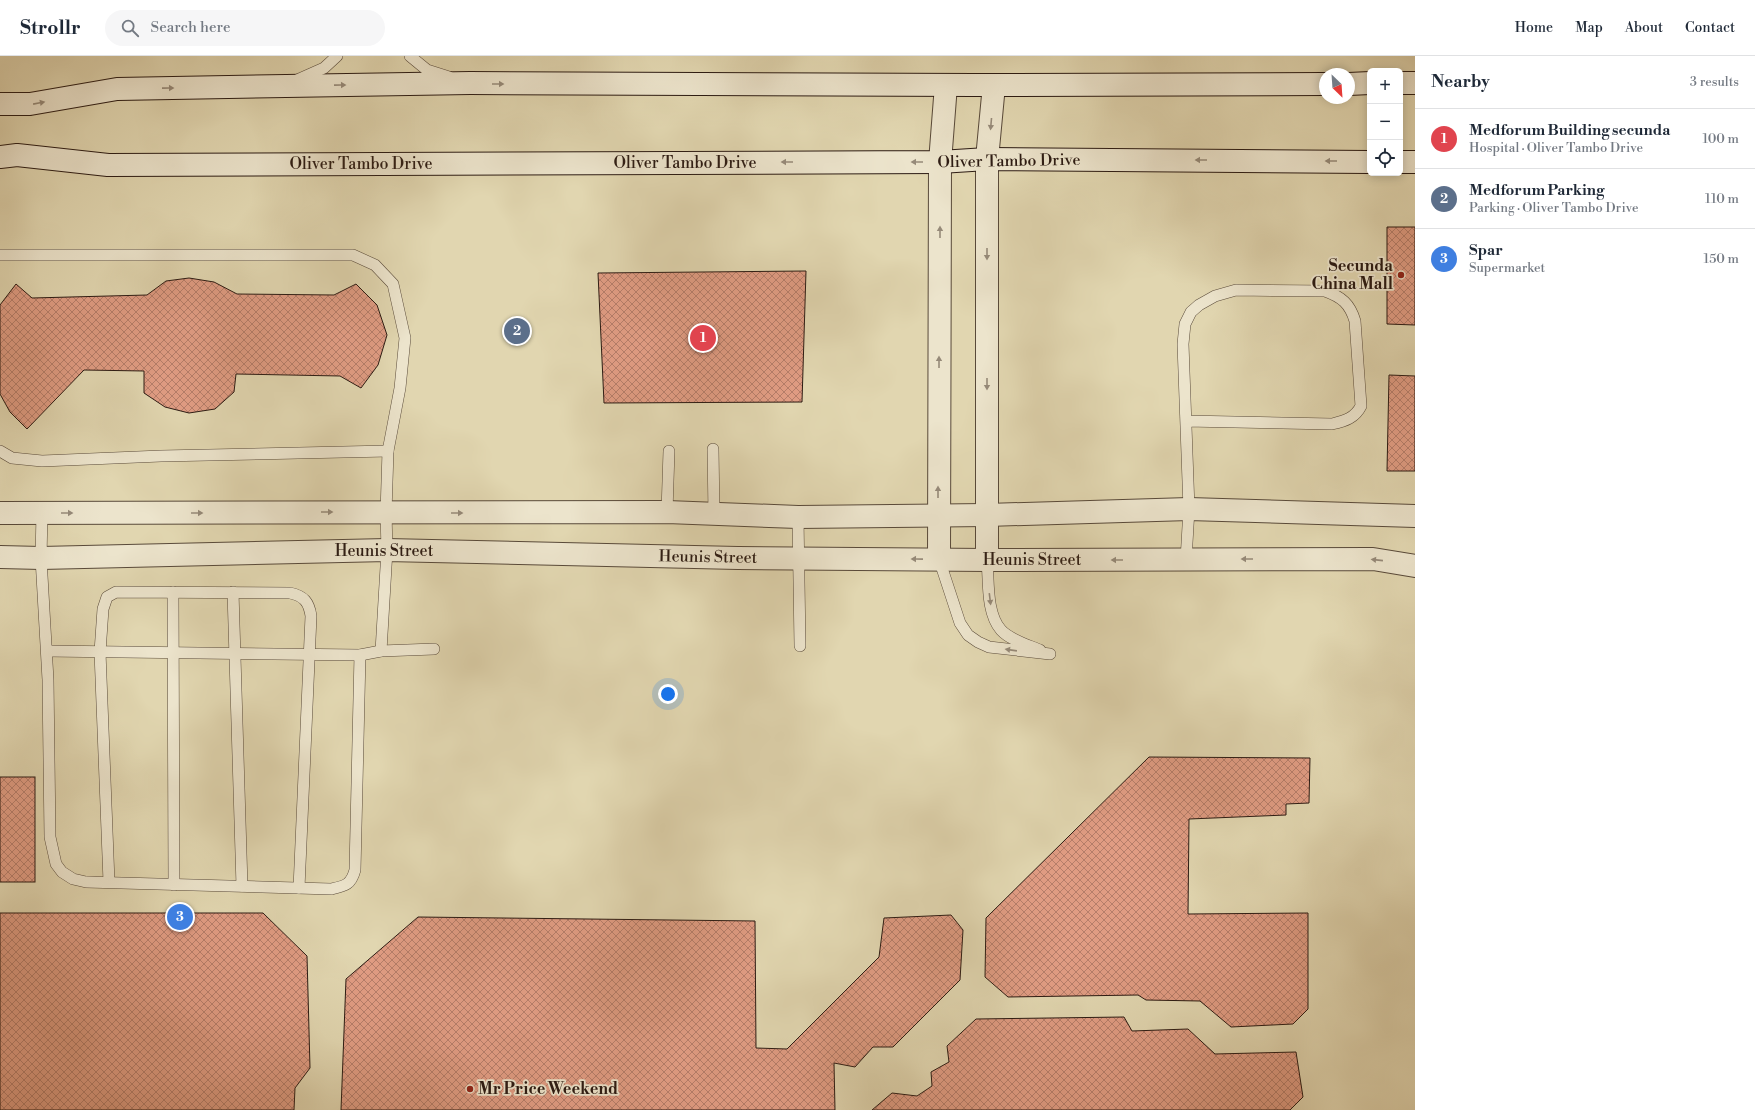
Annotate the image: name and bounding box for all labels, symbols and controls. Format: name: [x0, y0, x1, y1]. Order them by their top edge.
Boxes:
search box: [105, 10, 385, 46]
text: Strollr: [20, 16, 81, 40]
icon: search: [119, 17, 141, 39]
text: Search here: [151, 18, 231, 37]
text: Home: [1515, 19, 1553, 37]
text: Map: [1575, 19, 1603, 37]
text: About: [1625, 19, 1663, 37]
text: Contact: [1685, 19, 1735, 37]
north arrow: [1319, 68, 1355, 104]
map controls: [1367, 68, 1403, 176]
button: +: [1367, 68, 1403, 104]
text: Nearby: [1431, 71, 1490, 93]
text: 3 results: [1690, 74, 1739, 90]
one-way arrow: [492, 80, 504, 87]
one-way arrow: [334, 82, 347, 88]
one-way arrow: [162, 85, 175, 91]
one-way arrow: [33, 99, 45, 105]
button: −: [1367, 104, 1403, 140]
one-way arrow: [987, 118, 994, 130]
text: Medforum Building secunda: [1469, 121, 1670, 140]
text: 1: [1441, 131, 1447, 147]
text: 100 m: [1703, 131, 1739, 147]
button: locate: [1367, 140, 1403, 176]
text: Hospital · Oliver Tambo Drive: [1469, 140, 1643, 156]
street label: Oliver Tambo Drive: [937, 150, 1081, 172]
street label: Oliver Tambo Drive: [613, 153, 757, 173]
street label: Oliver Tambo Drive: [289, 154, 433, 174]
one-way arrow: [1194, 157, 1207, 163]
one-way arrow: [1324, 158, 1337, 164]
one-way arrow: [780, 159, 793, 165]
one-way arrow: [910, 159, 923, 165]
text: Medforum Parking: [1469, 181, 1605, 200]
text: 2: [1440, 191, 1448, 207]
text: 110 m: [1705, 191, 1739, 207]
text: Parking · Oliver Tambo Drive: [1469, 200, 1639, 216]
one-way arrow: [937, 225, 943, 238]
text: Spar: [1469, 241, 1503, 260]
one-way arrow: [984, 248, 990, 261]
text: 3: [1440, 251, 1448, 267]
text: 150 m: [1704, 251, 1739, 267]
place label: Secunda China Mall: [1312, 256, 1394, 294]
text: Supermarket: [1469, 260, 1545, 276]
marker: Secunda China Mall: [1396, 270, 1406, 280]
pin: 2: [504, 316, 530, 346]
pin: 1: [690, 323, 716, 353]
one-way arrow: [936, 355, 942, 368]
one-way arrow: [984, 378, 990, 391]
one-way arrow: [935, 485, 941, 498]
one-way arrow: [321, 509, 334, 515]
one-way arrow: [61, 510, 74, 516]
one-way arrow: [191, 510, 204, 516]
one-way arrow: [451, 510, 464, 516]
street label: Heunis Street: [335, 541, 434, 561]
street label: Heunis Street: [659, 546, 758, 568]
street label: Heunis Street: [983, 550, 1082, 570]
one-way arrow: [910, 556, 923, 562]
one-way arrow: [1240, 556, 1253, 562]
one-way arrow: [1371, 556, 1383, 563]
one-way arrow: [1110, 557, 1123, 563]
one-way arrow: [987, 593, 993, 605]
one-way arrow: [1005, 647, 1017, 653]
your location: [658, 684, 678, 704]
pin: 3: [167, 902, 193, 932]
place label: Mr Price Weekend: [478, 1079, 618, 1099]
marker: Mr Price Weekend: [465, 1084, 475, 1094]

